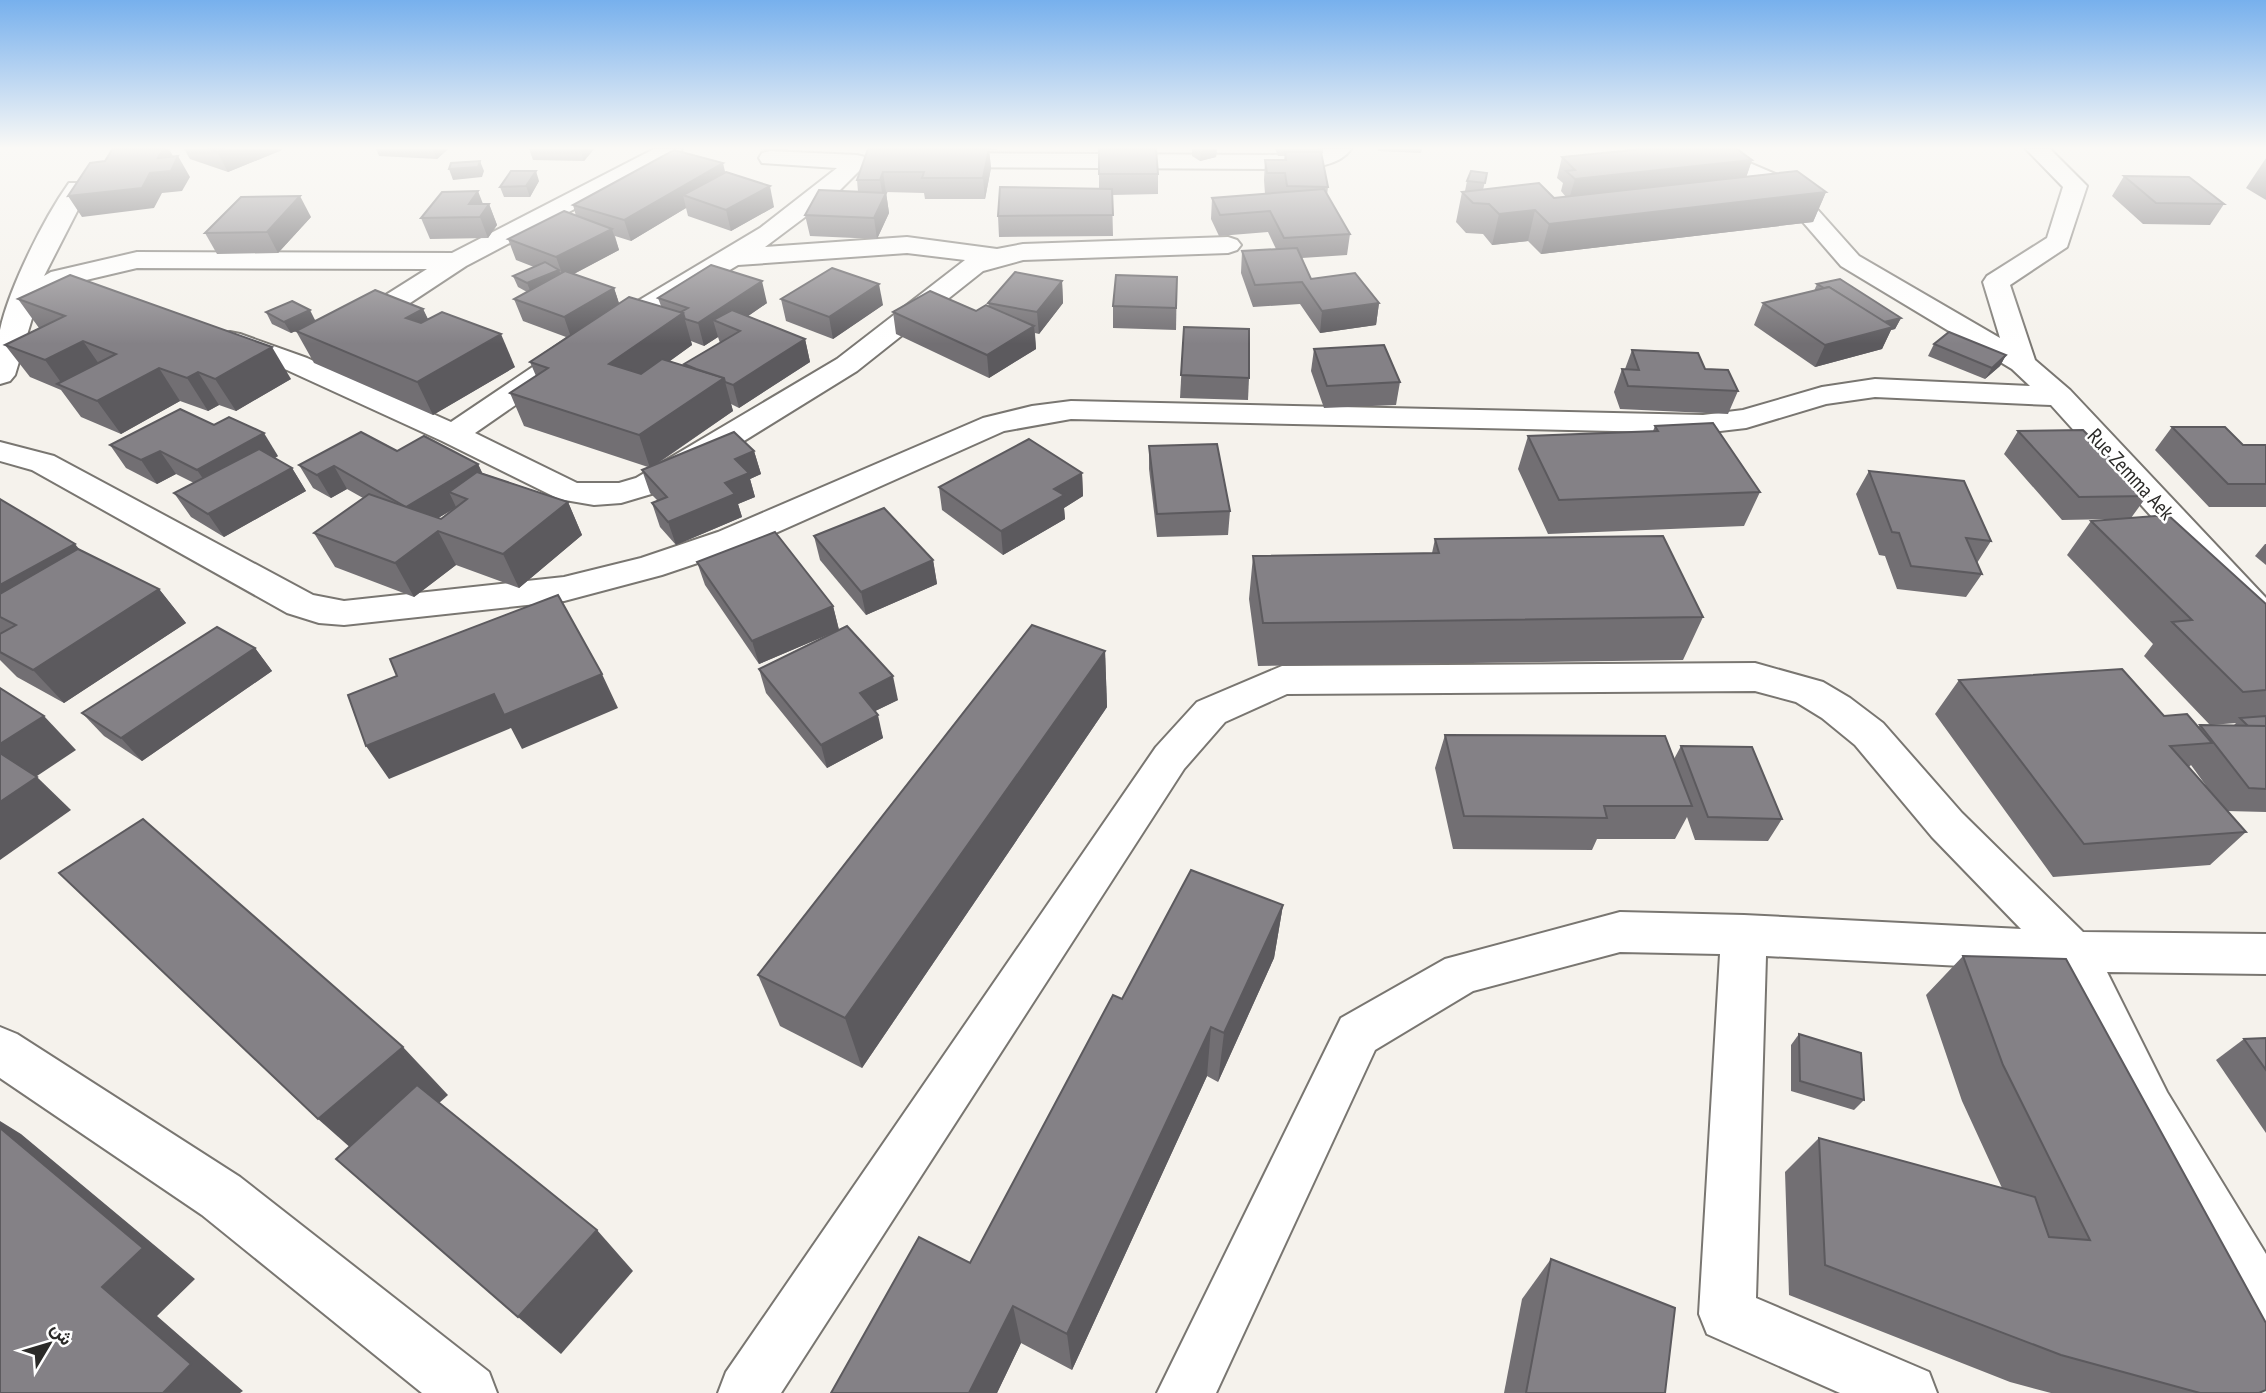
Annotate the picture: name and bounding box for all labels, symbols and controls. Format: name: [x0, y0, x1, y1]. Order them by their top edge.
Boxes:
street label: Rue Zemma Aek: [2082, 423, 2180, 525]
north arrow: [14, 1309, 84, 1379]
text: ش: [46, 1317, 79, 1350]

